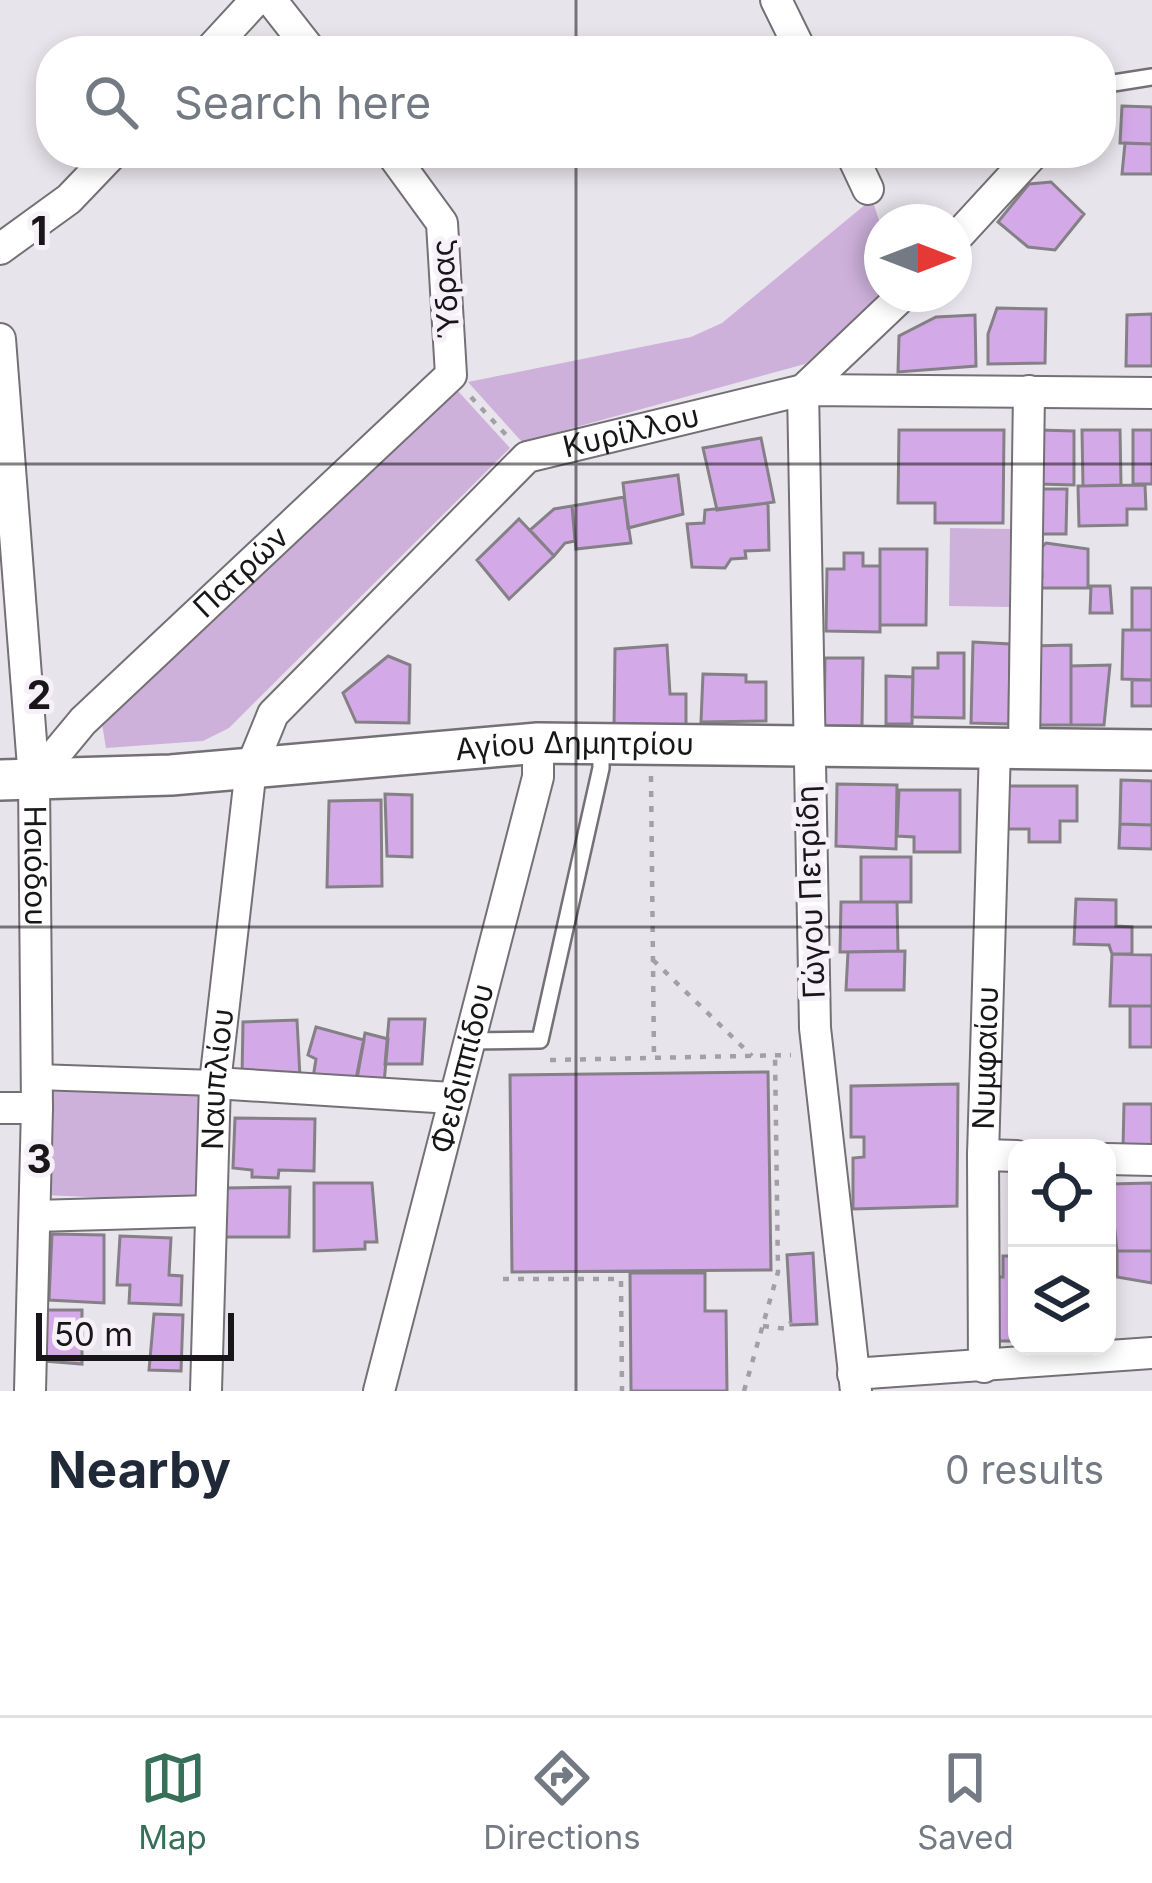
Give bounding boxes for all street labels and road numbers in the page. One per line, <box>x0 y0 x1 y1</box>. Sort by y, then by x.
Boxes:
street label: Ύδρας <box>424 238 466 340</box>
street label: Κυρίλλου <box>559 397 703 465</box>
street label: Πατρών <box>186 518 296 625</box>
street label: Αγίου Δημητρίου <box>454 724 694 767</box>
street label: Γώγου Πετρίδη <box>788 785 832 999</box>
street label: Ησιόδου <box>17 805 54 926</box>
street label: Φειδιππίδου <box>422 980 501 1157</box>
street label: Νυμφαίου <box>965 986 1005 1130</box>
street label: Ναυπλίου <box>194 1007 240 1150</box>

